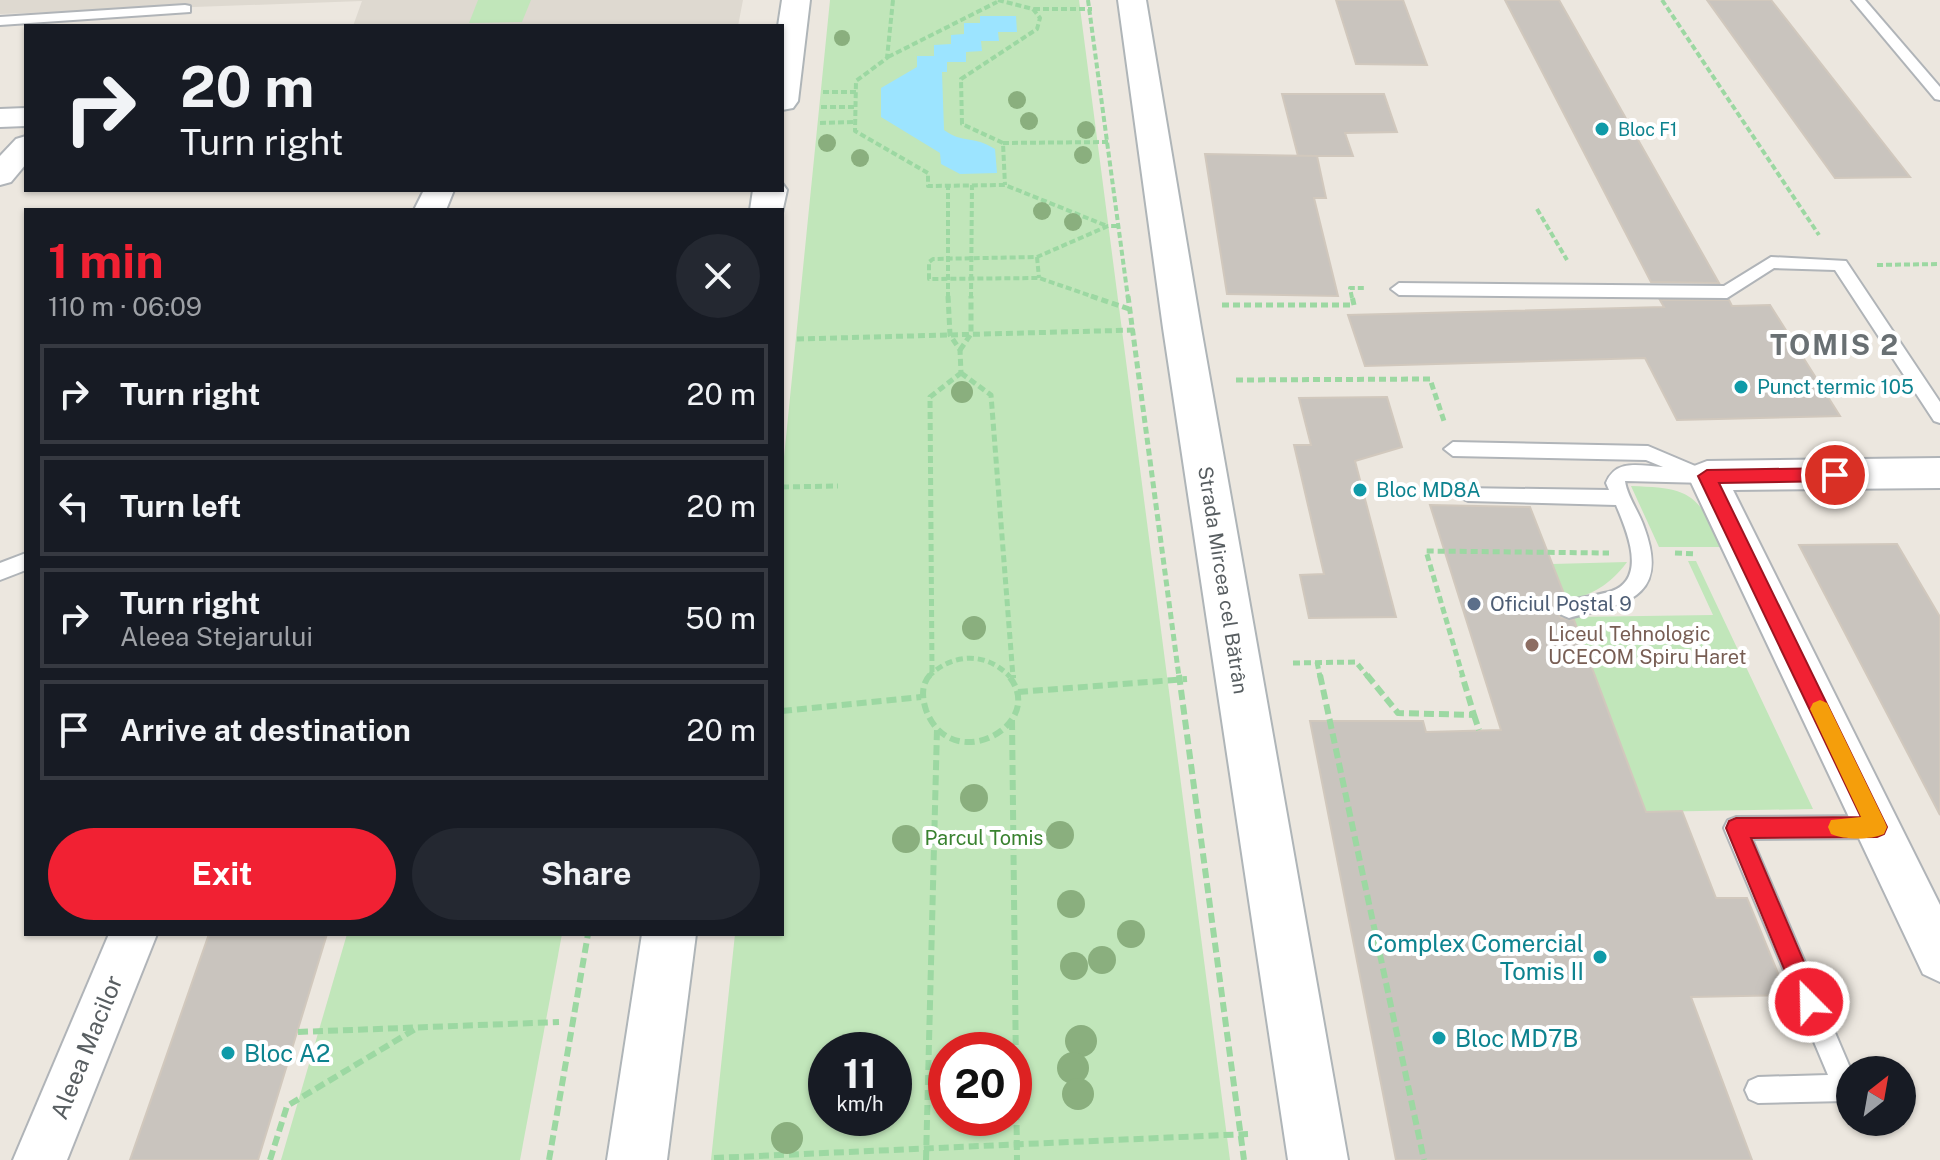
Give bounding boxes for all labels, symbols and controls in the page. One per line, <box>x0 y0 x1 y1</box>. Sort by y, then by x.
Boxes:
text: 20 m <box>180 54 314 120</box>
icon: right <box>48 56 152 160</box>
place label: Bloc F1 <box>1618 119 1677 140</box>
marker: Bloc F1 <box>1593 120 1611 138</box>
text: Turn right <box>180 121 343 163</box>
text: 1 min <box>48 232 164 289</box>
button: close <box>676 234 760 318</box>
text: 110 m · 06:09 <box>48 291 202 322</box>
district label: TOMIS 2 <box>1770 328 1900 361</box>
icon: right <box>52 372 96 416</box>
place label: Punct termic 105 <box>1757 375 1914 399</box>
text: Turn right <box>120 376 260 412</box>
text: 20 m <box>687 376 756 412</box>
marker: Punct termic 105 <box>1732 378 1750 396</box>
pin <box>1801 441 1869 509</box>
icon: arrive <box>1813 453 1857 497</box>
street label: Strada Mircea cel Bătrân <box>1193 464 1253 696</box>
place label: Bloc MD8A <box>1376 478 1481 502</box>
marker: Bloc MD8A <box>1351 481 1369 499</box>
icon: left <box>52 484 96 528</box>
text: Turn left <box>120 488 241 524</box>
text: 20 m <box>687 488 756 524</box>
text: Turn right <box>120 585 260 621</box>
place label: Oficiul Poștal 9 <box>1490 592 1632 616</box>
marker: Oficiul Poștal 9 <box>1465 595 1483 613</box>
icon: right <box>52 596 96 640</box>
text: 50 m <box>685 600 756 636</box>
text: Aleea Stejarului <box>120 621 313 652</box>
place label: Liceul Tehnologic UCECOM Spiru Haret <box>1548 622 1746 669</box>
marker: Liceul Tehnologic UCECOM Spiru Haret <box>1523 636 1541 654</box>
icon: arrive <box>52 708 96 752</box>
text: Arrive at destination <box>120 712 411 748</box>
text: 20 m <box>687 712 756 748</box>
park label: Parcul Tomis <box>925 826 1043 850</box>
button: Exit <box>48 828 396 920</box>
button: Share <box>412 828 760 920</box>
place label: Complex Comercial Tomis II <box>1367 929 1584 985</box>
marker: Complex Comercial Tomis II <box>1591 948 1609 966</box>
position arrow <box>1767 960 1851 1044</box>
street label: Aleea Macilor <box>44 971 128 1123</box>
place label: Bloc MD7B <box>1455 1024 1578 1052</box>
marker: Bloc MD7B <box>1430 1029 1448 1047</box>
speed limit sign: 20 <box>928 1032 1032 1136</box>
place label: Bloc A2 <box>244 1039 330 1067</box>
marker: Bloc A2 <box>219 1044 237 1062</box>
text: 11 <box>843 1050 877 1097</box>
north arrow <box>1836 1056 1916 1136</box>
map controls <box>1836 1056 1916 1136</box>
text: km/h <box>836 1092 884 1116</box>

